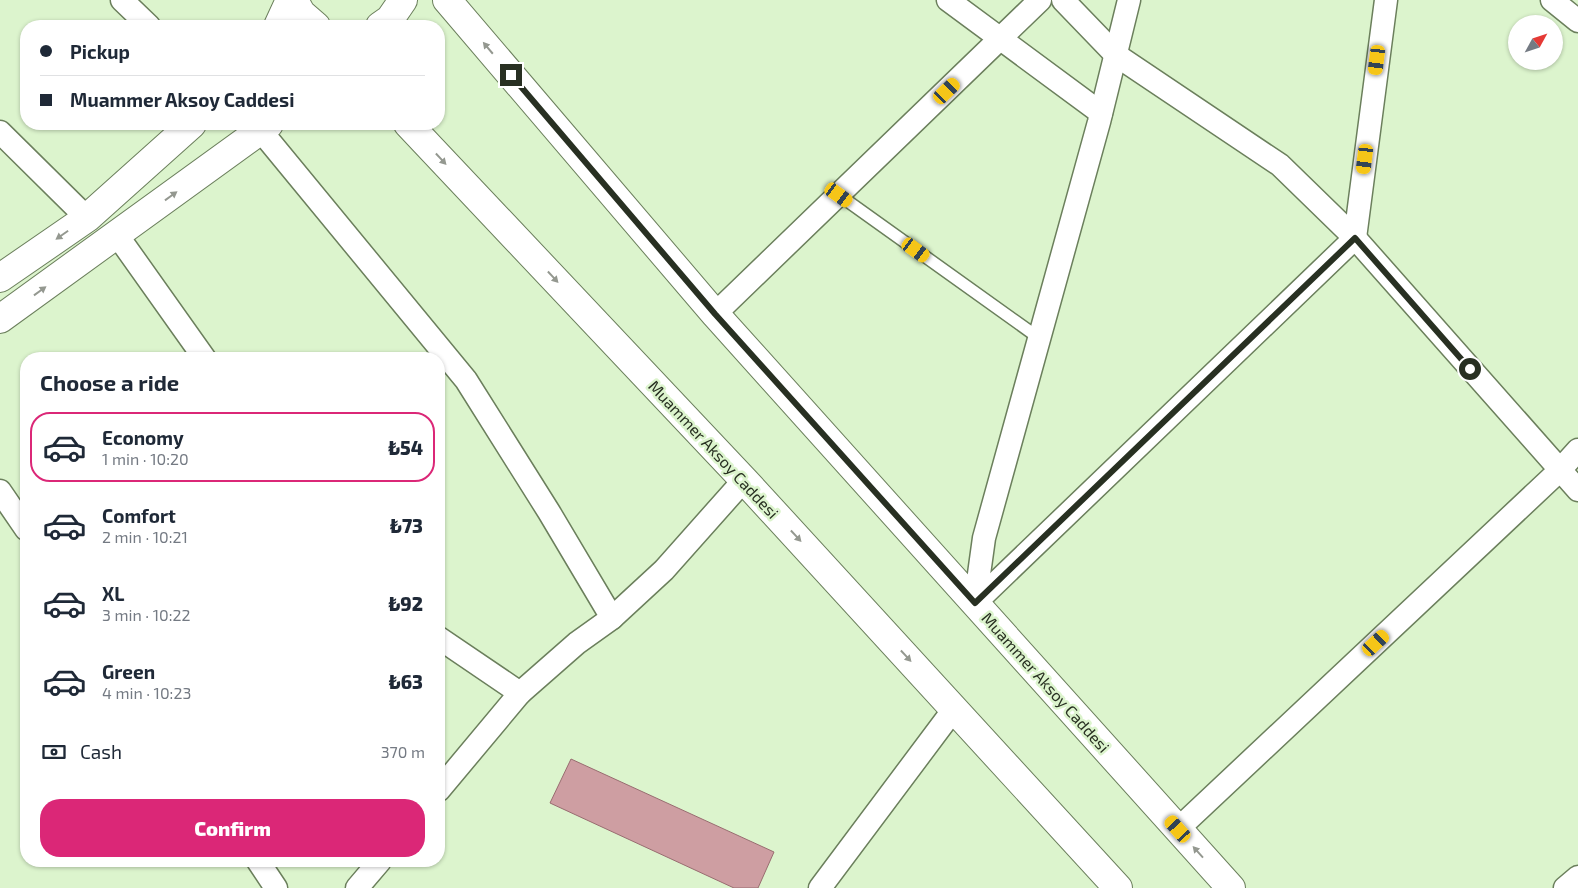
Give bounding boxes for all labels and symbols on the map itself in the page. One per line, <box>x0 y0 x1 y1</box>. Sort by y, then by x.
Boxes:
north arrow <box>1508 15 1562 70</box>
one-way arrow <box>483 42 494 55</box>
car <box>1367 44 1386 76</box>
route end <box>500 64 522 86</box>
car <box>930 75 963 107</box>
car <box>1355 143 1374 175</box>
one-way arrow <box>435 153 447 165</box>
car <box>822 180 855 210</box>
one-way arrow <box>165 191 178 201</box>
one-way arrow <box>55 230 69 240</box>
car <box>899 235 932 265</box>
one-way arrow <box>547 271 559 283</box>
one-way arrow <box>33 286 47 296</box>
route start <box>1459 358 1481 380</box>
street label: Muammer Aksoy Caddesi <box>645 376 783 522</box>
one-way arrow <box>790 530 802 542</box>
street label: Muammer Aksoy Caddesi <box>978 608 1114 756</box>
car <box>1359 627 1392 659</box>
one-way arrow <box>900 650 912 662</box>
car <box>1162 813 1193 845</box>
one-way arrow <box>1193 845 1204 858</box>

